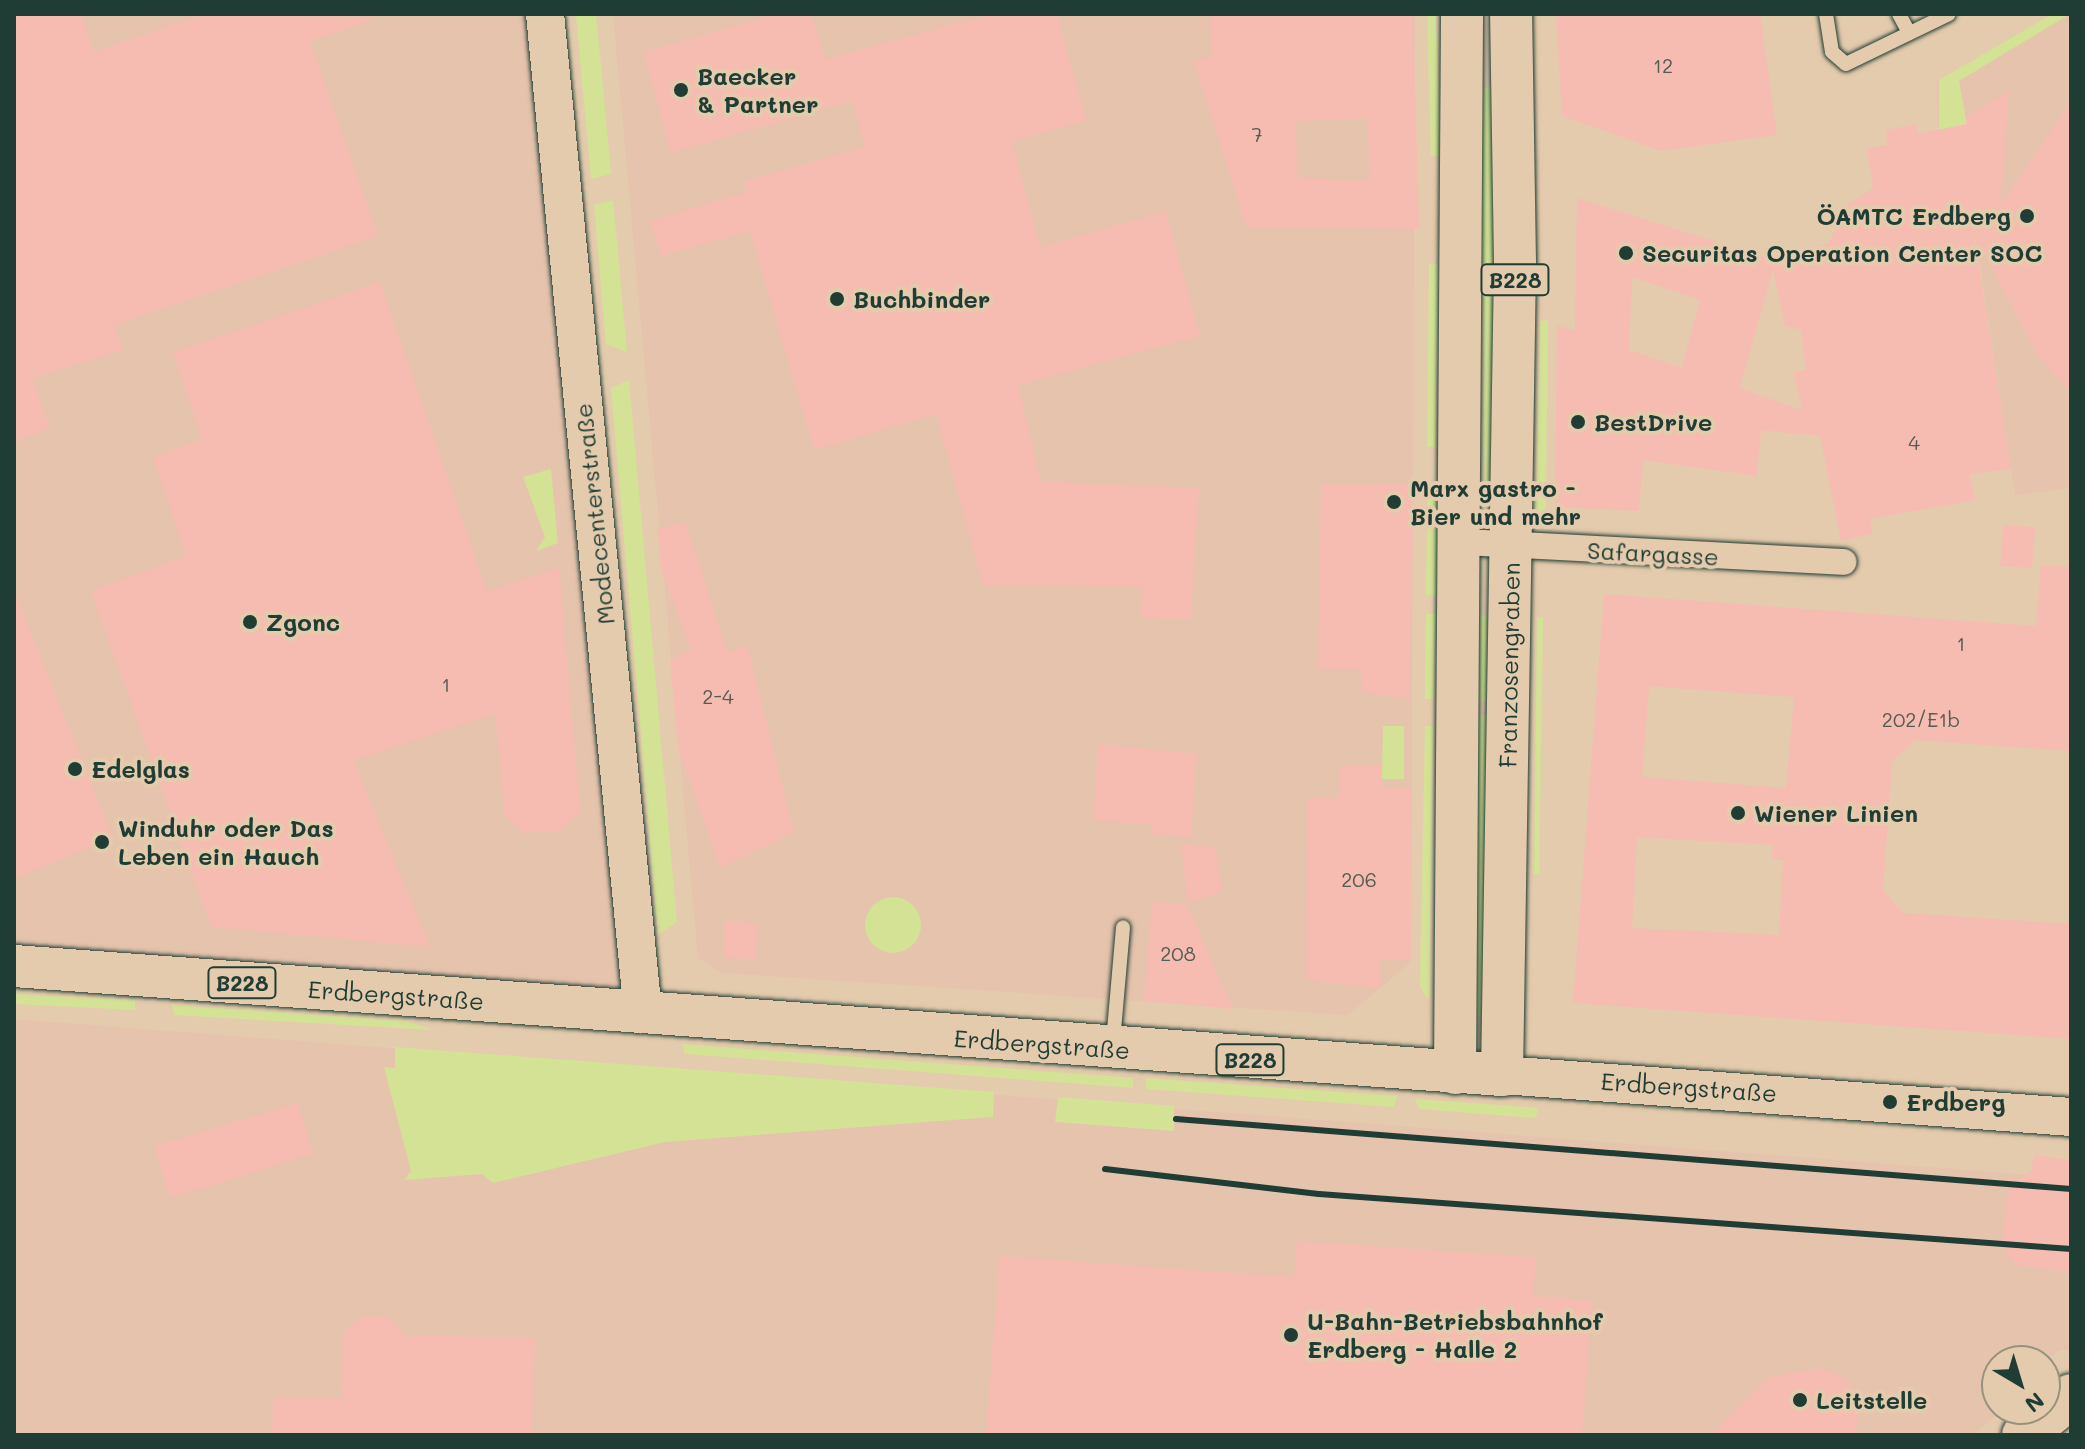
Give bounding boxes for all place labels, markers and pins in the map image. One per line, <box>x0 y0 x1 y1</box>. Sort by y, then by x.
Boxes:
place label: Baecker & Partner <box>697 62 818 118</box>
marker: Baecker & Partner <box>672 81 690 99</box>
place label: ÖAMTC Erdberg <box>1817 202 2011 230</box>
marker: ÖAMTC Erdberg <box>2018 207 2036 225</box>
place label: Securitas Operation Center SOC <box>1642 239 2042 267</box>
marker: Securitas Operation Center SOC <box>1617 244 1635 262</box>
place label: Buchbinder <box>853 285 990 313</box>
marker: Buchbinder <box>828 290 846 308</box>
place label: BestDrive <box>1594 408 1712 436</box>
marker: BestDrive <box>1569 413 1587 431</box>
place label: Marx gastro - Bier und mehr <box>1410 474 1581 530</box>
marker: Marx gastro - Bier und mehr <box>1385 493 1403 511</box>
place label: Zgonc <box>266 608 340 636</box>
marker: Zgonc <box>241 613 259 631</box>
place label: Edelglas <box>91 755 190 783</box>
marker: Edelglas <box>66 760 84 778</box>
place label: Wiener Linien <box>1754 799 1918 827</box>
marker: Wiener Linien <box>1729 804 1747 822</box>
place label: Winduhr oder Das Leben ein Hauch <box>118 814 334 870</box>
marker: Winduhr oder Das Leben ein Hauch <box>93 833 111 851</box>
place label: Erdberg <box>1906 1088 2005 1116</box>
marker: Erdberg <box>1881 1093 1899 1111</box>
place label: U-Bahn-Betriebsbahnhof Erdberg - Halle 2 <box>1307 1307 1603 1363</box>
marker: U-Bahn-Betriebsbahnhof Erdberg - Halle 2 <box>1282 1326 1300 1344</box>
place label: Leitstelle <box>1816 1386 1927 1414</box>
marker: Leitstelle <box>1791 1391 1809 1409</box>

